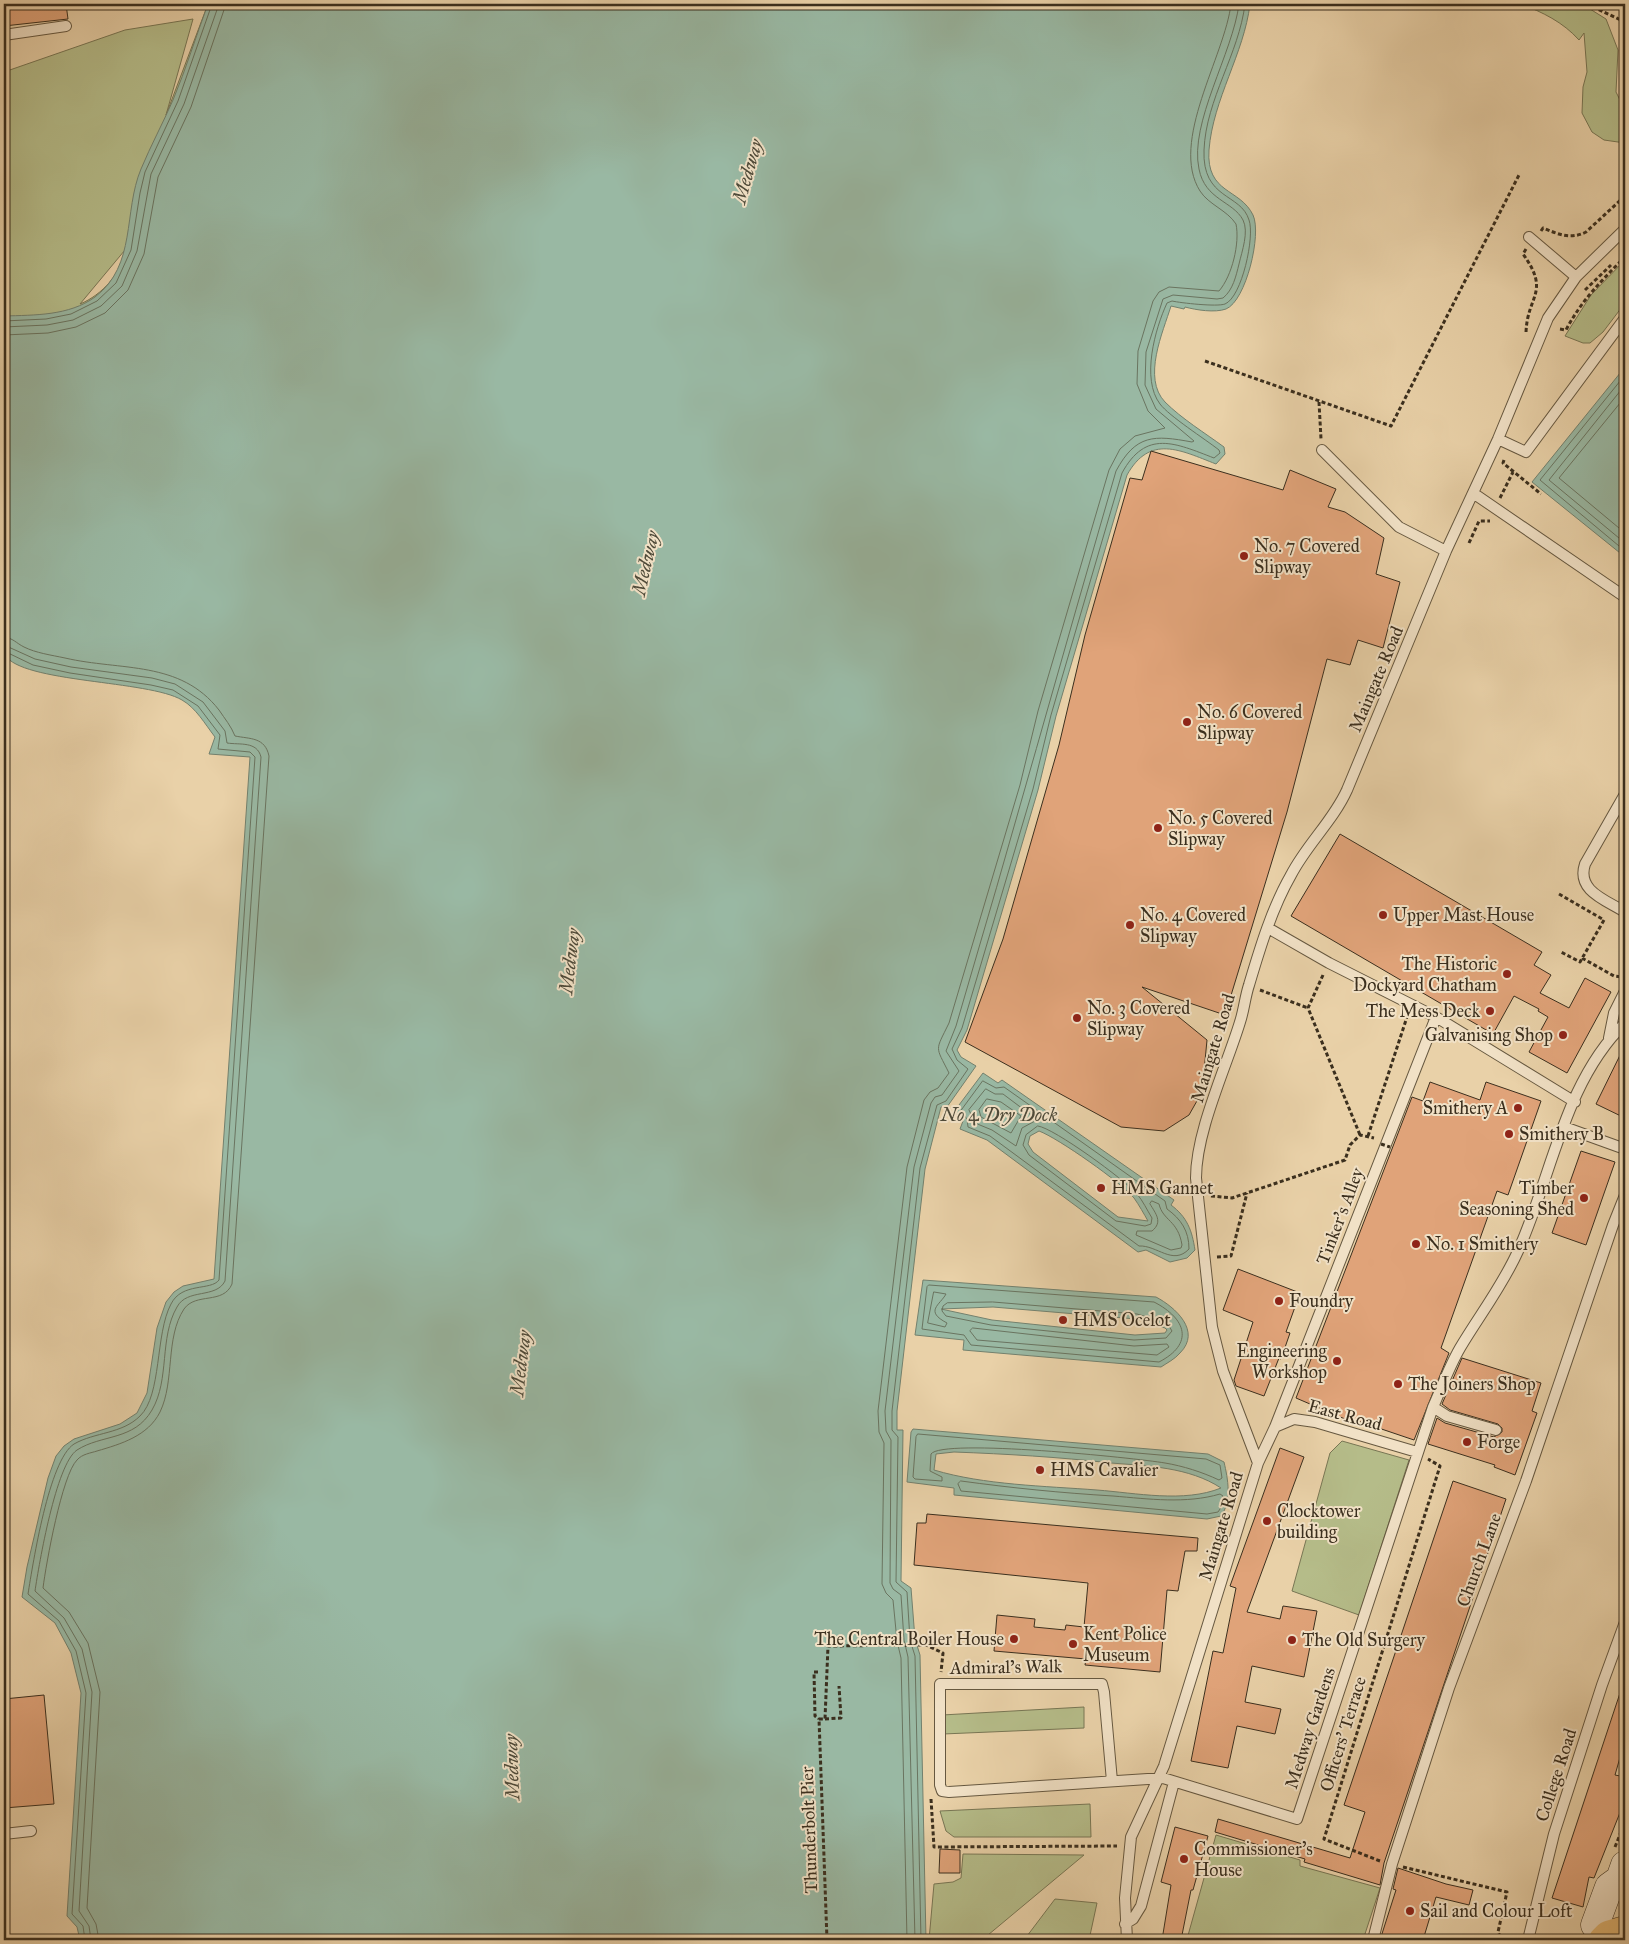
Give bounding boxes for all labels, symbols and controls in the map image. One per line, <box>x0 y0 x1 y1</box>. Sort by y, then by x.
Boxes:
water label: Medway <box>727 136 768 208</box>
water label: Medway <box>626 528 664 600</box>
place label: No. 7 Covered Slipway <box>1254 535 1360 578</box>
marker: No. 7 Covered Slipway <box>1238 550 1250 562</box>
street label: Maingate Road <box>1344 623 1409 736</box>
place label: No. 6 Covered Slipway <box>1197 701 1302 744</box>
marker: No. 6 Covered Slipway <box>1181 716 1193 728</box>
place label: No. 5 Covered Slipway <box>1168 807 1272 850</box>
marker: No. 5 Covered Slipway <box>1152 822 1164 834</box>
place label: No. 4 Covered Slipway <box>1140 904 1246 947</box>
place label: Upper Mast House <box>1393 904 1534 926</box>
marker: Upper Mast House <box>1377 909 1389 921</box>
marker: No. 4 Covered Slipway <box>1124 919 1136 931</box>
water label: Medway <box>554 926 585 997</box>
place label: The Historic Dockyard Chatham <box>1353 953 1497 996</box>
marker: The Historic Dockyard Chatham <box>1501 968 1513 980</box>
street label: Maingate Road <box>1186 991 1241 1106</box>
place label: No. 3 Covered Slipway <box>1087 997 1190 1040</box>
place label: The Mess Deck <box>1366 1000 1481 1022</box>
marker: The Mess Deck <box>1484 1005 1496 1017</box>
marker: No. 3 Covered Slipway <box>1071 1012 1083 1024</box>
place label: Galvanising Shop <box>1425 1024 1553 1047</box>
marker: Galvanising Shop <box>1557 1029 1569 1041</box>
place label: Smithery A <box>1423 1097 1508 1119</box>
marker: Smithery A <box>1512 1102 1524 1114</box>
water label: No 4 Dry Dock <box>940 1103 1058 1126</box>
place label: Smithery B <box>1519 1123 1604 1145</box>
marker: Smithery B <box>1503 1128 1515 1140</box>
street label: Tinker's Alley <box>1311 1164 1369 1268</box>
place label: HMS Gannet <box>1111 1177 1214 1199</box>
place label: Timber Seasoning Shed <box>1459 1177 1574 1221</box>
marker: HMS Gannet <box>1095 1182 1107 1194</box>
marker: Timber Seasoning Shed <box>1578 1192 1590 1204</box>
place label: No. 1 Smithery <box>1426 1233 1539 1255</box>
marker: No. 1 Smithery <box>1410 1238 1422 1250</box>
place label: Foundry <box>1289 1290 1354 1312</box>
marker: Foundry <box>1273 1295 1285 1307</box>
place label: HMS Ocelot <box>1073 1309 1171 1331</box>
marker: HMS Ocelot <box>1057 1314 1069 1326</box>
water label: Medway <box>505 1328 536 1399</box>
place label: Engineering Workshop <box>1236 1340 1328 1383</box>
marker: Engineering Workshop <box>1331 1355 1343 1367</box>
place label: The Joiners Shop <box>1408 1373 1536 1396</box>
marker: The Joiners Shop <box>1392 1378 1404 1390</box>
street label: East Road <box>1306 1395 1384 1435</box>
place label: Forge <box>1477 1431 1520 1454</box>
marker: Forge <box>1461 1436 1473 1448</box>
place label: HMS Cavalier <box>1050 1459 1158 1481</box>
marker: HMS Cavalier <box>1034 1464 1046 1476</box>
street label: Maingate Road <box>1194 1469 1249 1584</box>
place label: Clocktower building <box>1277 1500 1361 1544</box>
street label: Church Lane <box>1452 1510 1506 1610</box>
marker: Clocktower building <box>1261 1515 1273 1527</box>
place label: Kent Police Museum <box>1083 1623 1167 1666</box>
place label: The Central Boiler House <box>814 1628 1004 1650</box>
place label: The Old Surgery <box>1302 1629 1425 1652</box>
marker: The Central Boiler House <box>1008 1633 1020 1645</box>
marker: The Old Surgery <box>1286 1634 1298 1646</box>
marker: Kent Police Museum <box>1067 1638 1079 1650</box>
street label: Admiral's Walk <box>949 1655 1063 1679</box>
street label: Medway Gardens <box>1280 1664 1340 1792</box>
street label: Officers' Terrace <box>1315 1674 1371 1794</box>
street label: College Road <box>1531 1726 1582 1825</box>
water label: Medway <box>499 1733 524 1802</box>
street label: Thunderbolt Pier <box>796 1766 822 1894</box>
place label: Commissioner's House <box>1194 1838 1313 1881</box>
marker: Commissioner's House <box>1178 1853 1190 1865</box>
place label: Sail and Colour Loft <box>1420 1900 1573 1922</box>
marker: Sail and Colour Loft <box>1404 1905 1416 1917</box>

